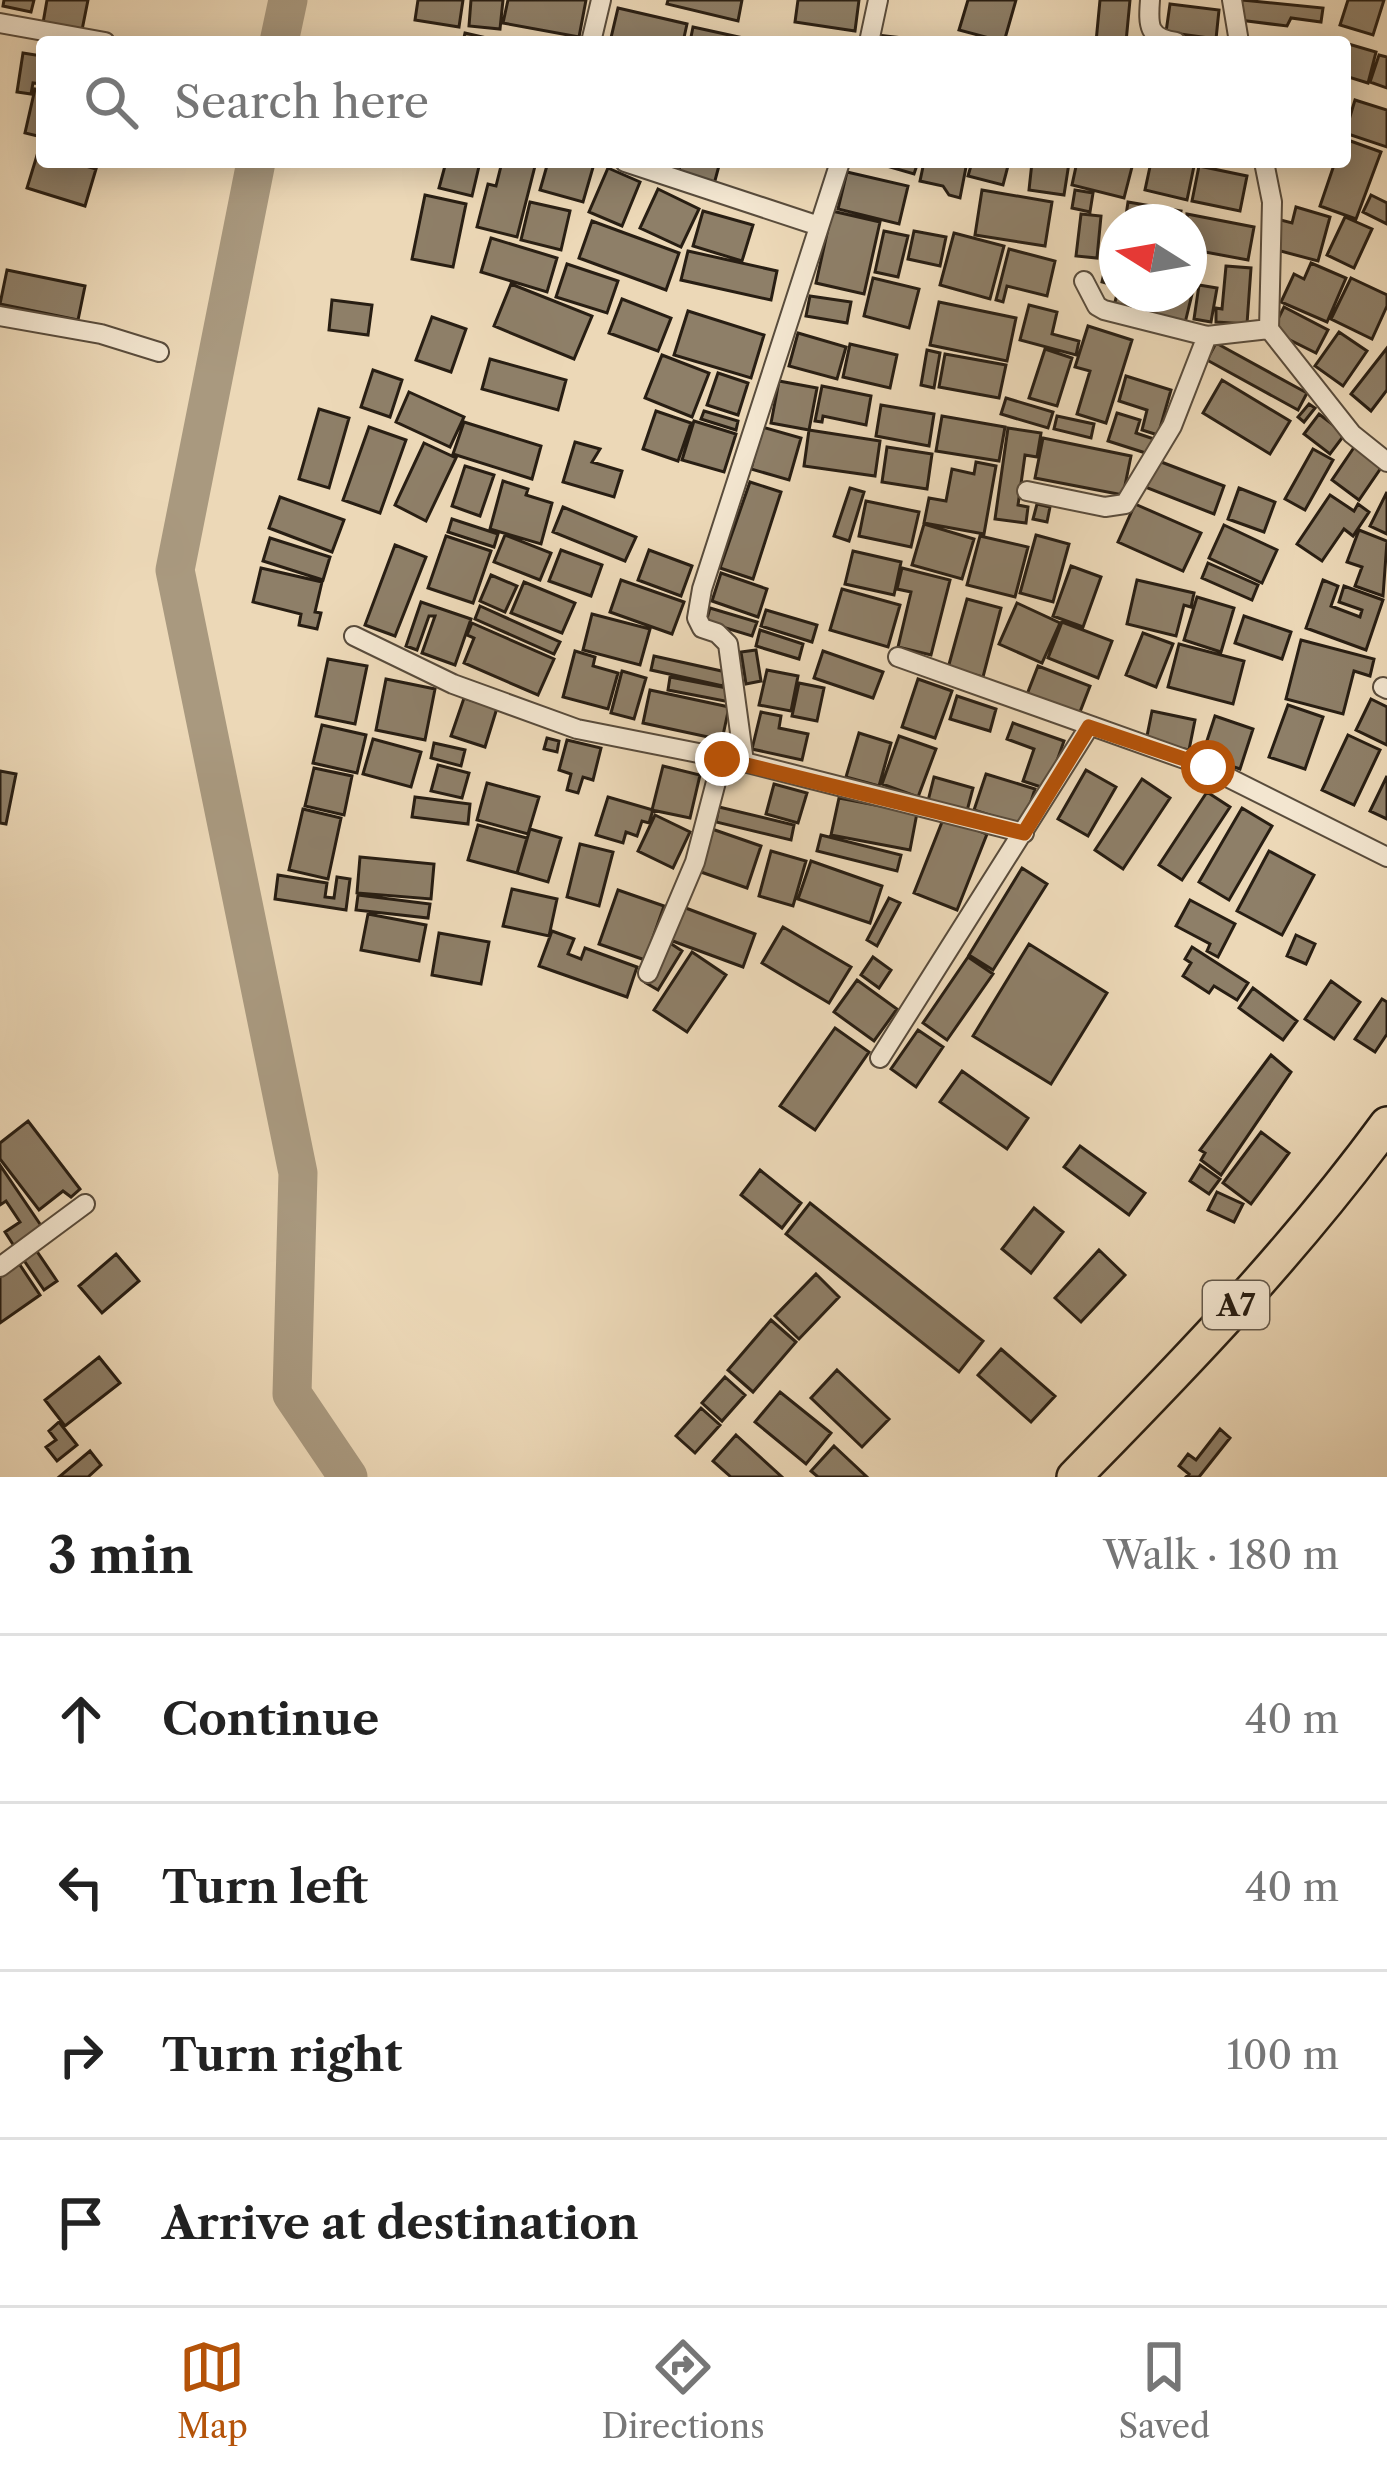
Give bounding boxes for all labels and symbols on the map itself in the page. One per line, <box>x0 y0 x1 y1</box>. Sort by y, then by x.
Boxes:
north arrow <box>1099 204 1207 312</box>
route end <box>695 732 749 786</box>
route start <box>1181 740 1235 794</box>
road number: A7 <box>1203 1281 1269 1329</box>

